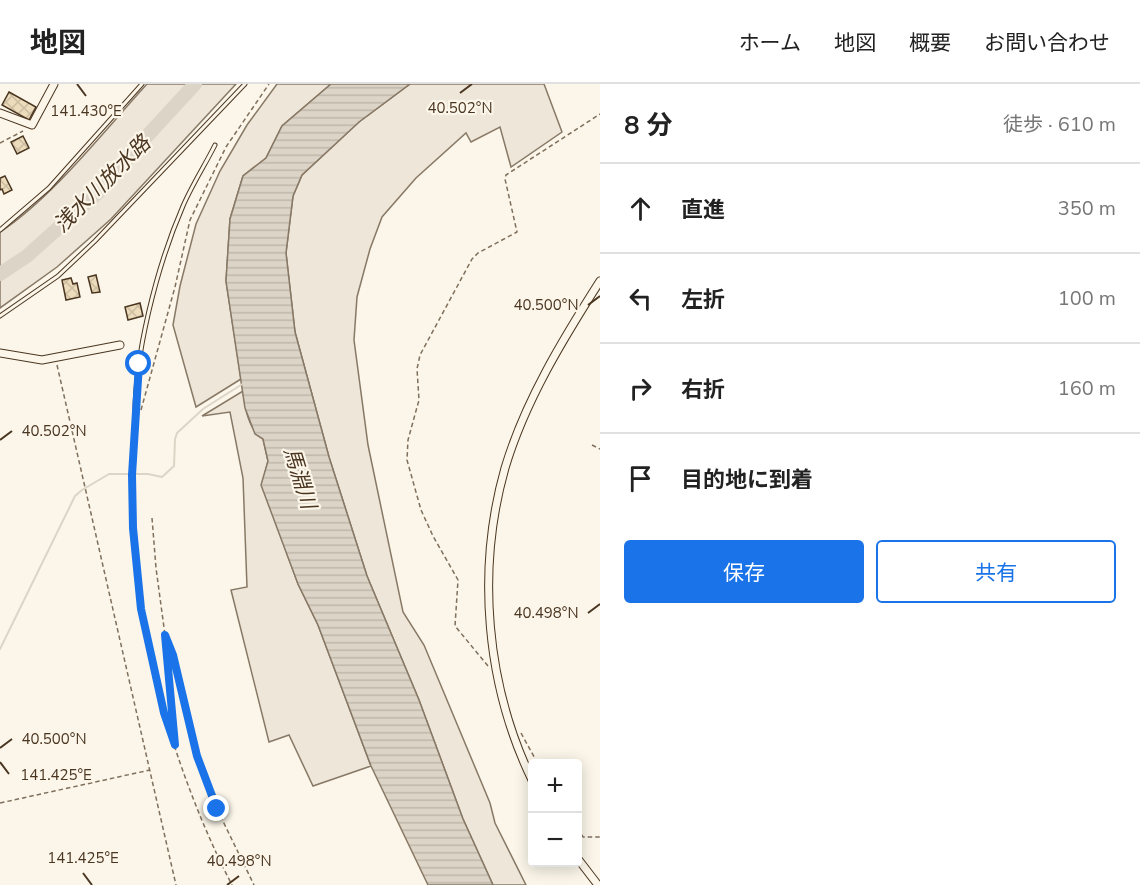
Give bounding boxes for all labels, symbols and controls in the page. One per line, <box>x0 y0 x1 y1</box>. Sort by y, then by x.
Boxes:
text: 地図 <box>30 24 86 62</box>
text: ホーム <box>739 29 801 57</box>
text: 地図 <box>834 29 876 57</box>
text: 概要 <box>909 29 951 57</box>
text: お問い合わせ <box>984 29 1110 57</box>
text: 40.502°N <box>427 98 493 118</box>
text: 141.430°E <box>50 101 122 121</box>
text: 8 分 <box>624 108 673 143</box>
text: 徒歩 · 610 m <box>1003 111 1116 138</box>
water label: 浅水川放水路 <box>48 128 158 238</box>
icon: ahead <box>624 192 657 225</box>
text: 直進 <box>681 195 725 225</box>
text: 350 m <box>1058 195 1116 222</box>
icon: left <box>624 282 657 315</box>
text: 左折 <box>681 285 725 315</box>
text: 100 m <box>1058 285 1116 312</box>
text: 40.500°N <box>513 295 579 315</box>
route start <box>125 350 151 376</box>
icon: right <box>624 372 657 405</box>
text: 右折 <box>681 375 725 405</box>
text: 160 m <box>1058 375 1116 402</box>
text: 40.502°N <box>21 421 87 441</box>
water label: 馬淵川 <box>277 444 323 514</box>
icon: arrive <box>624 462 657 495</box>
text: 目的地に到着 <box>681 465 813 495</box>
button: 保存 <box>624 540 864 603</box>
button: 共有 <box>876 540 1116 603</box>
text: 40.498°N <box>513 603 579 623</box>
text: 40.500°N <box>21 729 87 749</box>
map controls <box>528 759 582 867</box>
button: + <box>528 759 582 813</box>
text: 141.425°E <box>20 765 92 785</box>
route end <box>203 795 229 821</box>
button: − <box>528 813 582 867</box>
text: 141.425°E <box>47 848 119 868</box>
text: 40.498°N <box>206 851 272 871</box>

